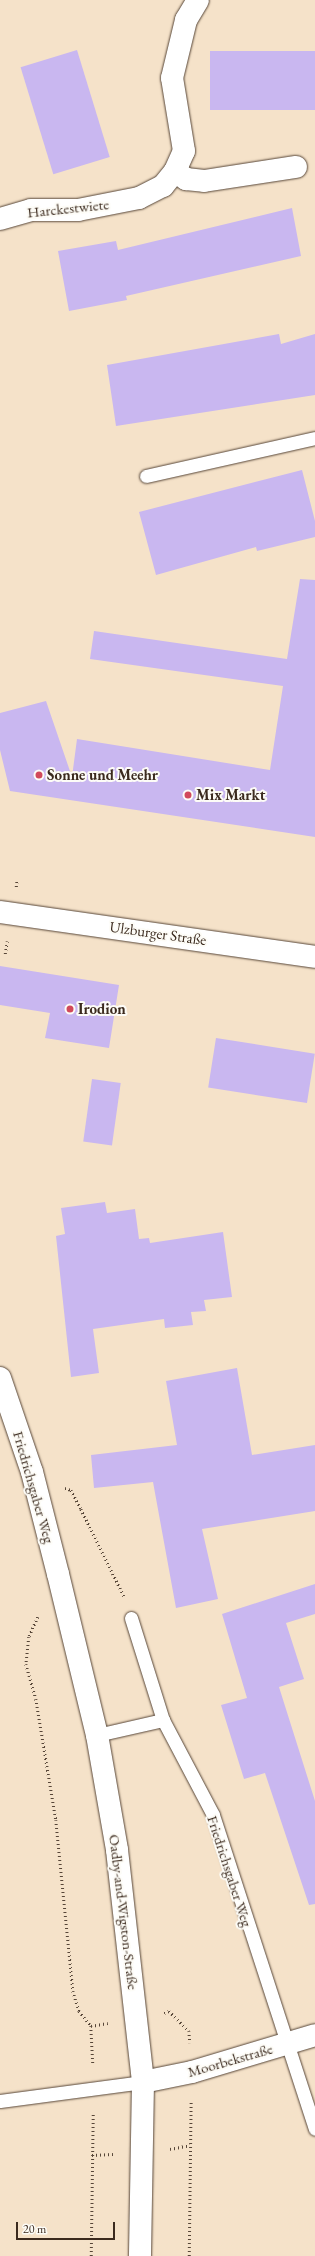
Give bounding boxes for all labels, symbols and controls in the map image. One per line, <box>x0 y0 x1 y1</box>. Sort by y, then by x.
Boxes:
street label: Harckestwiete <box>26 195 110 221</box>
place label: Sonne und Meehr <box>47 766 158 784</box>
marker: Sonne und Meehr <box>34 770 44 780</box>
place label: Mix Markt <box>196 786 265 804</box>
marker: Mix Markt <box>183 790 193 800</box>
street label: Ulzburger Straße <box>109 917 207 949</box>
place label: Irodion <box>78 1000 126 1018</box>
marker: Irodion <box>65 1004 75 1014</box>
street label: Friedrichsgaber Weg <box>9 1429 59 1545</box>
street label: Friedrichsgaber Weg <box>204 1813 256 1929</box>
street label: Oadby-and-Wigston-Straße <box>106 1833 142 1991</box>
street label: Moorbekstraße <box>185 2039 275 2081</box>
scale bar <box>18 2214 117 2240</box>
text: 20 m <box>23 2221 46 2237</box>

